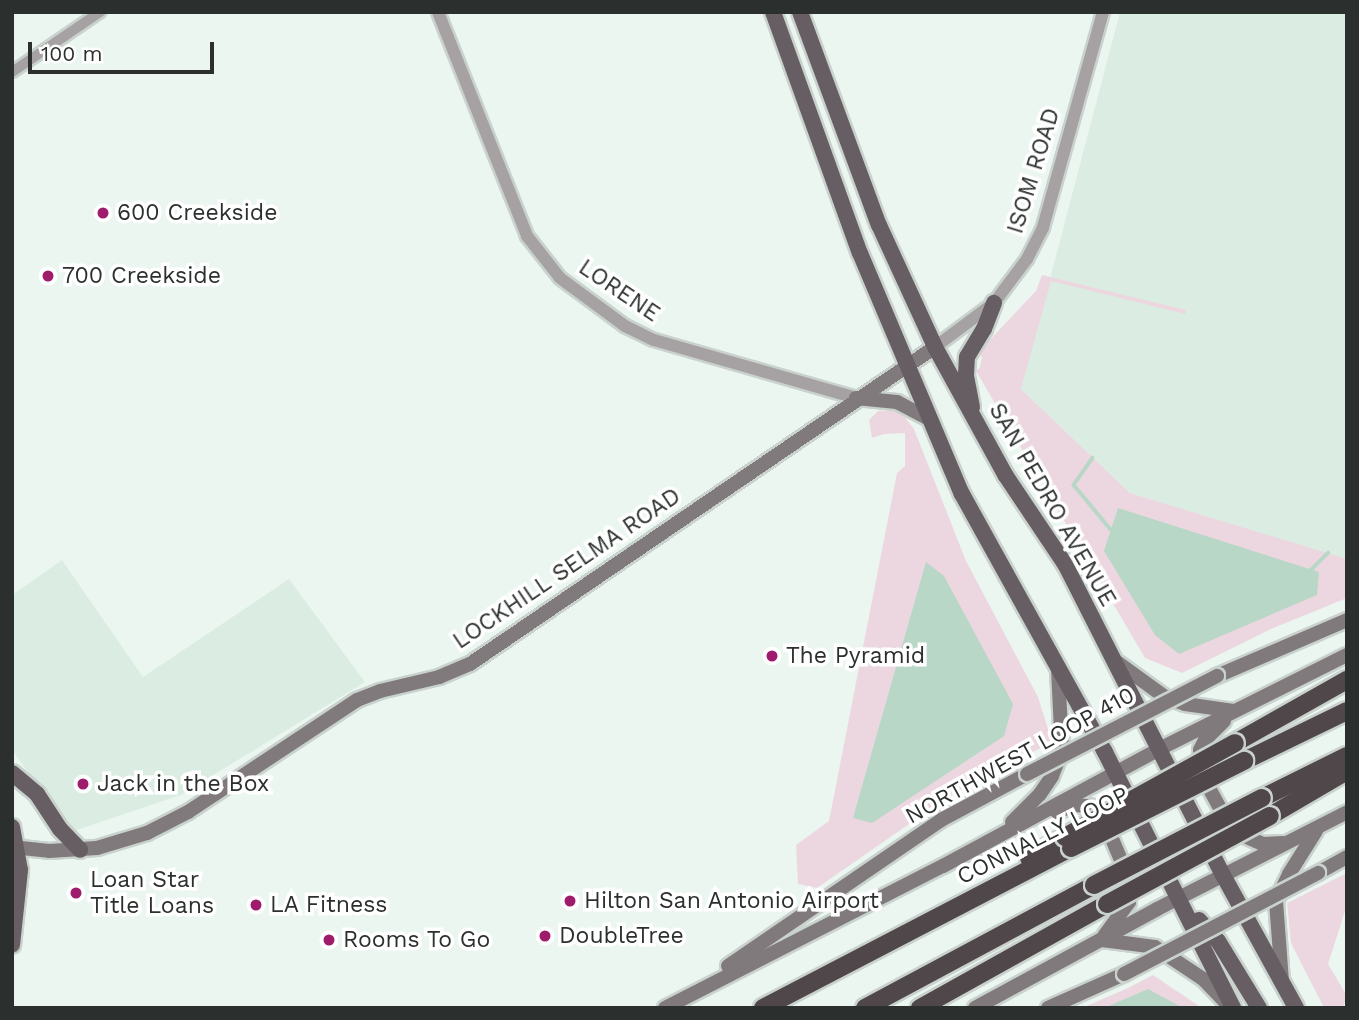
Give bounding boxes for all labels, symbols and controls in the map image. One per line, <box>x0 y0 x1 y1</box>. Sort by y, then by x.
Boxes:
scale bar <box>32 28 217 72</box>
text: 100 m <box>41 41 103 66</box>
street label: ISOM ROAD <box>1002 105 1066 237</box>
place label: 600 Creekside <box>117 199 277 227</box>
marker: 600 Creekside <box>95 205 111 221</box>
street label: LORENE <box>573 254 665 328</box>
place label: 700 Creekside <box>62 262 221 290</box>
marker: 700 Creekside <box>40 268 56 284</box>
street label: SAN PEDRO AVENUE <box>982 398 1122 612</box>
street label: LOCKHILL SELMA ROAD <box>447 482 687 656</box>
place label: The Pyramid <box>786 642 925 670</box>
marker: The Pyramid <box>764 648 780 664</box>
street label: NORTHWEST LOOP 410 <box>900 681 1140 831</box>
place label: Jack in the Box <box>97 770 270 798</box>
marker: Jack in the Box <box>75 776 91 792</box>
street label: CONNALLY LOOP <box>952 781 1134 891</box>
place label: Loan Star Title Loans <box>90 866 214 920</box>
marker: Loan Star Title Loans <box>68 885 84 901</box>
place label: Hilton San Antonio Airport <box>584 887 881 915</box>
place label: LA Fitness <box>270 891 388 919</box>
marker: Hilton San Antonio Airport <box>562 893 578 909</box>
marker: LA Fitness <box>248 897 264 913</box>
place label: DoubleTree <box>559 922 684 950</box>
place label: Rooms To Go <box>343 926 491 954</box>
marker: DoubleTree <box>537 928 553 944</box>
marker: Rooms To Go <box>321 932 337 948</box>

